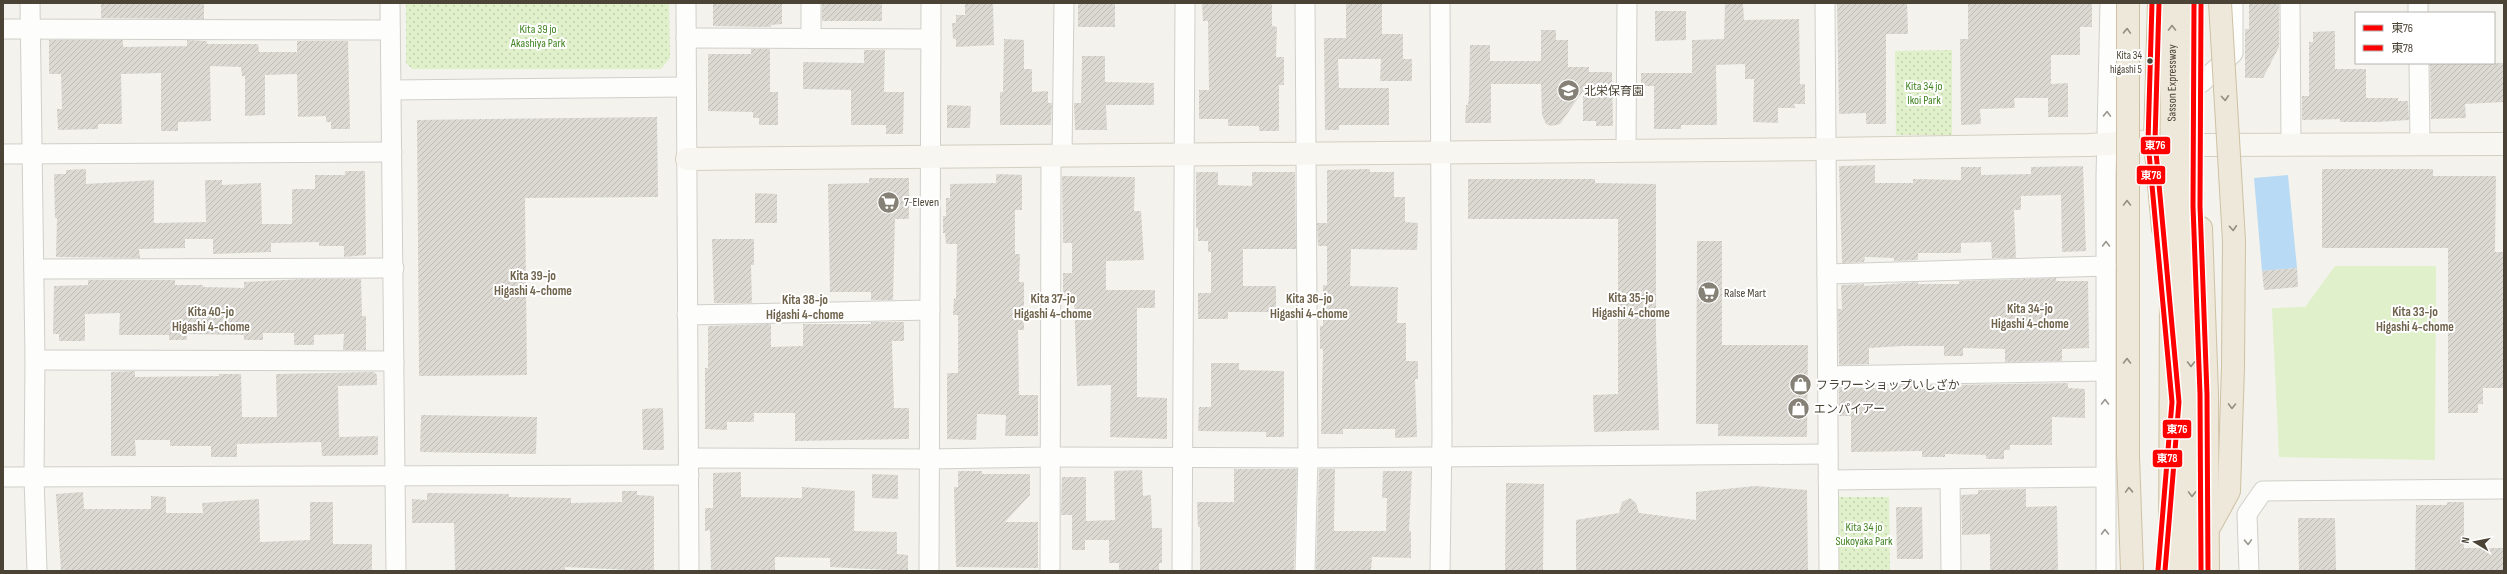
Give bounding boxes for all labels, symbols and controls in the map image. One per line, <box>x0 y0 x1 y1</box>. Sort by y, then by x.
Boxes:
legend <box>2355 12 2495 64</box>
text: 東76 <box>2391 21 2413 36</box>
park label: Kita 39 jo Akashiya Park <box>510 22 566 51</box>
one-way arrow <box>2168 25 2176 31</box>
one-way arrow <box>2122 28 2131 34</box>
text: 東78 <box>2391 41 2413 56</box>
street label: Sasson Expressway <box>2165 44 2180 122</box>
place label: Kita 34 higashi 5 <box>2110 49 2142 76</box>
marker: Kita 34 higashi 5 <box>2145 56 2155 66</box>
school or university icon: 北栄保育園 <box>1555 78 1581 104</box>
park label: Kita 34 jo Ikoi Park <box>1906 79 1942 108</box>
place label: 北栄保育園 <box>1584 84 1644 99</box>
one-way arrow <box>2220 95 2229 101</box>
one-way arrow <box>2103 111 2111 117</box>
line badge: 東76 <box>2140 136 2171 155</box>
text: 東76 <box>2145 139 2165 152</box>
line badge: 東78 <box>2136 165 2166 185</box>
text: 東78 <box>2141 169 2161 182</box>
supermarket icon: 7-Eleven <box>876 189 902 215</box>
place label: 7-Eleven <box>904 195 939 210</box>
one-way arrow <box>2123 200 2131 206</box>
one-way arrow <box>2229 225 2238 231</box>
one-way arrow <box>2102 241 2110 247</box>
district label: Kita 39-jo Higashi 4-chome <box>494 268 572 299</box>
supermarket icon: Ralse Mart <box>1696 280 1722 306</box>
place label: Ralse Mart <box>1724 286 1767 301</box>
district label: Kita 35-jo Higashi 4-chome <box>1592 290 1670 321</box>
district label: Kita 37-jo Higashi 4-chome <box>1014 291 1092 322</box>
district label: Kita 36-jo Higashi 4-chome <box>1270 291 1348 322</box>
district label: Kita 38-jo Higashi 4-chome <box>766 292 844 323</box>
district label: Kita 34-jo Higashi 4-chome <box>1991 301 2069 332</box>
district label: Kita 40-jo Higashi 4-chome <box>172 304 250 335</box>
district label: Kita 33-jo Higashi 4-chome <box>2376 304 2454 335</box>
one-way arrow <box>2123 358 2131 364</box>
one-way arrow <box>2187 361 2195 367</box>
shop icon: フラワーショップいしざか <box>1788 372 1814 398</box>
place label: フラワーショップいしざか <box>1816 378 1960 393</box>
shop icon: エンパイアー <box>1785 396 1811 422</box>
one-way arrow <box>2101 399 2109 405</box>
place label: エンパイアー <box>1814 402 1885 417</box>
one-way arrow <box>2227 403 2236 409</box>
line badge: 東76 <box>2162 419 2192 439</box>
text: 東76 <box>2167 423 2187 436</box>
line badge: 東78 <box>2152 449 2183 468</box>
text: 東78 <box>2157 452 2177 465</box>
one-way arrow <box>2125 487 2133 493</box>
one-way arrow <box>2187 491 2196 497</box>
park label: Kita 34 jo Sukoyaka Park <box>1835 520 1893 549</box>
north arrow <box>2455 522 2495 562</box>
one-way arrow <box>2101 529 2110 535</box>
text: N <box>2459 536 2473 544</box>
one-way arrow <box>2243 539 2252 545</box>

